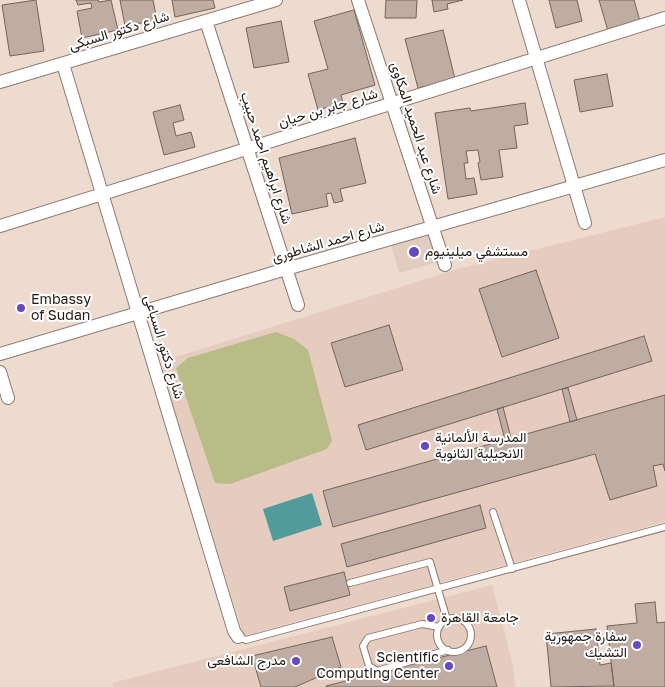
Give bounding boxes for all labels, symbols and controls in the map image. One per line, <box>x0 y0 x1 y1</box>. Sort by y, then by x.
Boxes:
street label: شارع دكتور السبكى <box>67 8 171 54</box>
street label: شارع عبد الحميد المكاوى <box>387 60 445 196</box>
street label: شارع جابر بن حيان <box>276 85 380 131</box>
street label: شارع ابراهيم احمد حبيب <box>237 90 295 226</box>
street label: شارع احمد الشاطورى <box>270 218 386 266</box>
place label: مستشفي ميلينيوم <box>425 244 528 260</box>
marker: مستشفي ميلينيوم <box>407 245 421 259</box>
place label: Embassy of Sudan <box>31 292 91 324</box>
street label: شارع دكتور السباعى <box>140 293 188 401</box>
marker: Embassy of Sudan <box>15 302 27 314</box>
place label: المدرسة الألمانية الانجيلية الثانوية <box>435 430 527 462</box>
marker: المدرسة الألمانية الانجيلية الثانوية <box>419 440 431 452</box>
place label: جامعة القاهرة <box>441 610 519 626</box>
marker: جامعة القاهرة <box>425 612 437 624</box>
place label: سفارة جمهورية التشيك <box>545 629 627 662</box>
marker: سفارة جمهورية التشيك <box>631 639 643 651</box>
place label: Scientific Computing Center <box>316 650 439 682</box>
place label: مدرج الشافعى <box>207 653 286 669</box>
marker: مدرج الشافعى <box>290 655 302 667</box>
marker: Scientific Computing Center <box>443 660 455 672</box>

